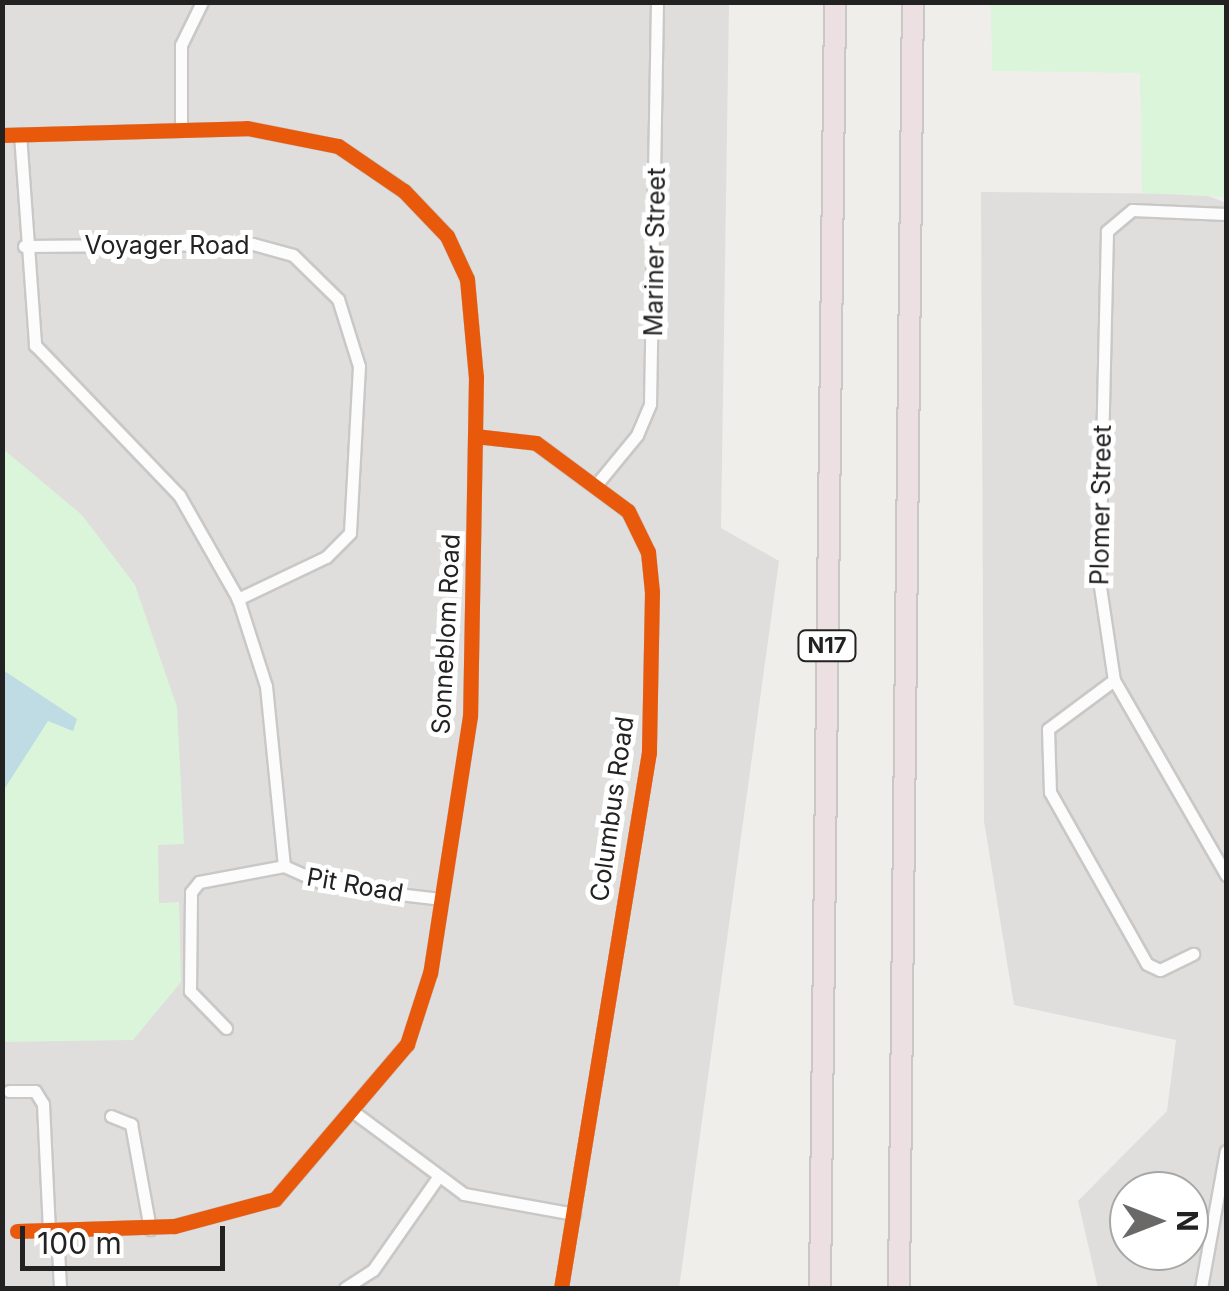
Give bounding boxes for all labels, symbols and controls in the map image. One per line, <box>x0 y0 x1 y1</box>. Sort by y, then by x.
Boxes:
street label: Mariner Street <box>639 167 671 337</box>
street label: Voyager Road <box>84 230 250 260</box>
street label: Plomer Street <box>1085 425 1117 585</box>
street label: Sonneblom Road <box>426 533 466 735</box>
road number: N17 <box>797 629 857 663</box>
street label: Columbus Road <box>584 715 640 903</box>
street label: Pit Road <box>304 862 406 908</box>
north arrow <box>1109 1171 1209 1271</box>
scale bar <box>25 1206 230 1268</box>
text: N <box>1170 1210 1204 1232</box>
text: 100 m <box>37 1225 122 1261</box>

